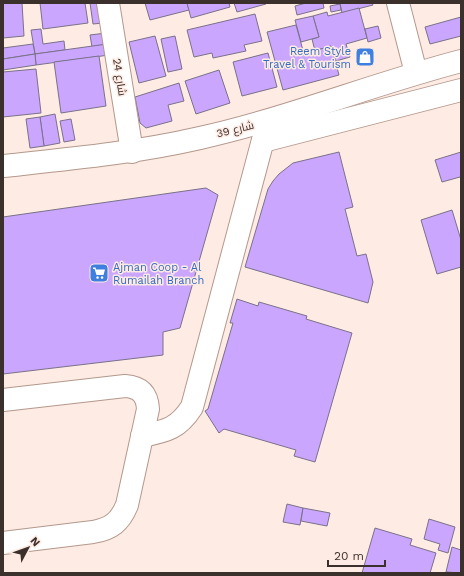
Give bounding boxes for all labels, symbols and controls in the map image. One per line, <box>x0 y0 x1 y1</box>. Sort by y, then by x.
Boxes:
place label: Reem Style Travel & Tourism <box>263 45 351 71</box>
shop icon: Reem Style Travel & Tourism <box>354 46 376 68</box>
street label: شارع 24 <box>109 57 129 97</box>
street label: شارع 39 <box>215 119 255 141</box>
place label: Ajman Coop - Al Rumailah Branch <box>113 261 204 287</box>
supermarket icon: Ajman Coop - Al Rumailah Branch <box>88 262 110 284</box>
north arrow <box>8 528 48 568</box>
text: N <box>28 534 43 549</box>
scale bar <box>328 542 385 568</box>
text: 20 m <box>334 549 364 563</box>

